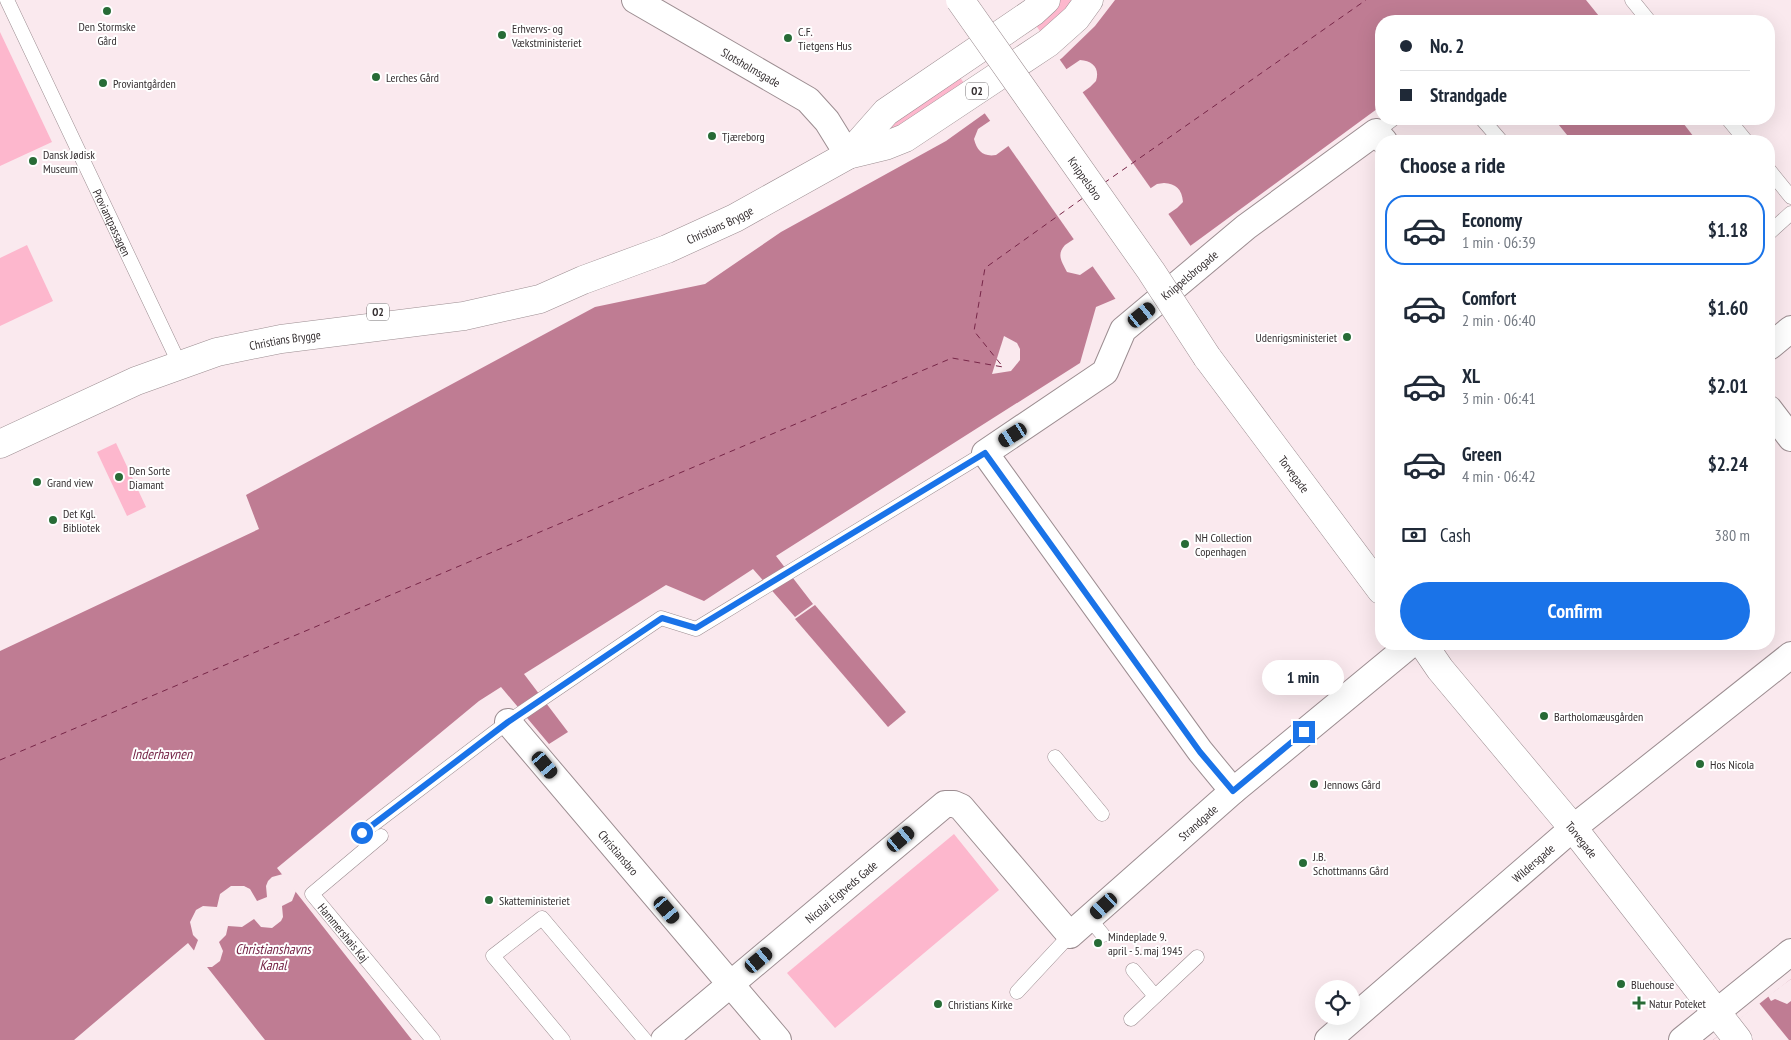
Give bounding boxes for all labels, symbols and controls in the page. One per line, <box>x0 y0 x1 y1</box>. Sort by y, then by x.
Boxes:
marker: Den Stormske Gård <box>101 5 113 17</box>
place label: Den Stormske Gård <box>78 19 136 48</box>
place label: Erhvervs- og Vækstministeriet <box>511 21 582 50</box>
place label: C.F. Tietgens Hus <box>798 24 852 53</box>
marker: Erhvervs- og Vækstministeriet <box>496 29 508 41</box>
marker: C.F. Tietgens Hus <box>782 32 794 44</box>
text: No. 2 <box>1430 34 1464 58</box>
street label: Slotsholmsgade <box>719 44 783 90</box>
place label: Lerches Gård <box>386 70 439 85</box>
marker: Lerches Gård <box>370 71 382 83</box>
place label: Proviantgården <box>113 76 176 91</box>
marker: Proviantgården <box>97 77 109 89</box>
road number: O2 <box>966 82 988 100</box>
text: Strandgade <box>1430 83 1507 107</box>
place label: Tjæreborg <box>722 129 765 144</box>
marker: Tjæreborg <box>706 130 718 142</box>
place label: Dansk Jødisk Museum <box>43 147 95 176</box>
text: Choose a ride <box>1400 151 1505 179</box>
street label: Knippelsbro <box>1065 154 1106 203</box>
marker: Dansk Jødisk Museum <box>27 155 39 167</box>
street label: Proviantpassagen <box>90 186 135 258</box>
street label: Christians Brygge <box>684 202 756 247</box>
icon: car <box>1402 208 1447 253</box>
text: Economy <box>1462 208 1522 232</box>
text: $1.18 <box>1708 218 1748 242</box>
text: 1 min · 06:39 <box>1462 232 1536 252</box>
street label: Knippelsbrogade <box>1158 246 1221 303</box>
icon: car <box>1402 286 1447 331</box>
text: Comfort <box>1462 286 1516 310</box>
text: $1.60 <box>1708 296 1748 320</box>
car <box>1125 300 1158 330</box>
road number: O2 <box>367 304 389 320</box>
text: 2 min · 06:40 <box>1462 310 1536 330</box>
street label: Christians Brygge <box>248 327 322 353</box>
place label: Udenrigsministeriet <box>1256 330 1338 345</box>
marker: Udenrigsministeriet <box>1341 331 1353 343</box>
icon: car <box>1402 364 1447 409</box>
text: XL <box>1462 364 1480 388</box>
text: $2.01 <box>1708 374 1748 398</box>
text: 3 min · 06:41 <box>1462 388 1536 408</box>
car <box>996 421 1029 449</box>
icon: car <box>1402 442 1447 487</box>
text: Green <box>1462 442 1502 466</box>
text: $2.24 <box>1708 452 1748 476</box>
street label: Torvegade <box>1276 453 1313 495</box>
place label: Den Sorte Diamant <box>129 463 170 492</box>
text: 4 min · 06:42 <box>1462 466 1536 486</box>
marker: Den Sorte Diamant <box>113 471 125 483</box>
place label: Grand view <box>47 475 94 490</box>
marker: Grand view <box>31 476 43 488</box>
place label: Det Kgl. Bibliotek <box>63 506 100 535</box>
marker: Det Kgl. Bibliotek <box>47 514 59 526</box>
icon: cash <box>1400 521 1428 549</box>
text: Cash <box>1440 523 1471 547</box>
text: 380 m <box>1715 525 1750 545</box>
place label: NH Collection Copenhagen <box>1195 530 1252 559</box>
marker: NH Collection Copenhagen <box>1179 538 1191 550</box>
button: Confirm <box>1400 582 1750 640</box>
callout: 1 min <box>1263 660 1345 694</box>
text: 1 min <box>1287 667 1319 687</box>
place label: Bartholomæusgården <box>1554 709 1643 724</box>
marker: Bartholomæusgården <box>1538 710 1550 722</box>
route end <box>1293 721 1315 743</box>
water label: Inderhavnen <box>132 745 193 763</box>
car <box>529 749 560 781</box>
place label: Hos Nicola <box>1710 757 1754 772</box>
marker: Hos Nicola <box>1694 758 1706 770</box>
place label: Jennows Gård <box>1323 777 1380 792</box>
marker: Jennows Gård <box>1308 778 1320 790</box>
street label: Strandgade <box>1175 801 1220 843</box>
street label: Torvegade <box>1563 818 1601 861</box>
route start <box>351 822 373 844</box>
car <box>884 824 917 854</box>
street label: Christiansbro <box>595 827 642 878</box>
street label: Wildersgade <box>1509 840 1557 885</box>
place label: J.B. Schottmanns Gård <box>1312 849 1388 878</box>
street label: Nicolai Eigtveds Gade <box>802 857 880 926</box>
marker: J.B. Schottmanns Gård <box>1297 857 1309 869</box>
car <box>1087 890 1120 922</box>
place label: Skatteministeriet <box>499 893 570 908</box>
marker: Skatteministeriet <box>483 894 495 906</box>
car <box>651 894 682 926</box>
street label: Hammershøis Kaj <box>315 900 373 965</box>
place label: Mindeplade 9. april - 5. maj 1945 <box>1108 929 1183 958</box>
marker: Mindeplade 9. april - 5. maj 1945 <box>1092 937 1104 949</box>
water label: Christianshavns Kanal <box>235 940 312 974</box>
car <box>742 945 775 975</box>
place label: Bluehouse <box>1631 977 1674 992</box>
marker: Bluehouse <box>1615 978 1627 990</box>
map controls <box>1315 980 1360 1025</box>
button: locate <box>1315 980 1360 1025</box>
place label: Natur Poteket <box>1649 996 1706 1011</box>
place label: Christians Kirke <box>948 997 1013 1012</box>
marker: Natur Poteket <box>1633 997 1645 1009</box>
marker: Christians Kirke <box>932 998 944 1010</box>

